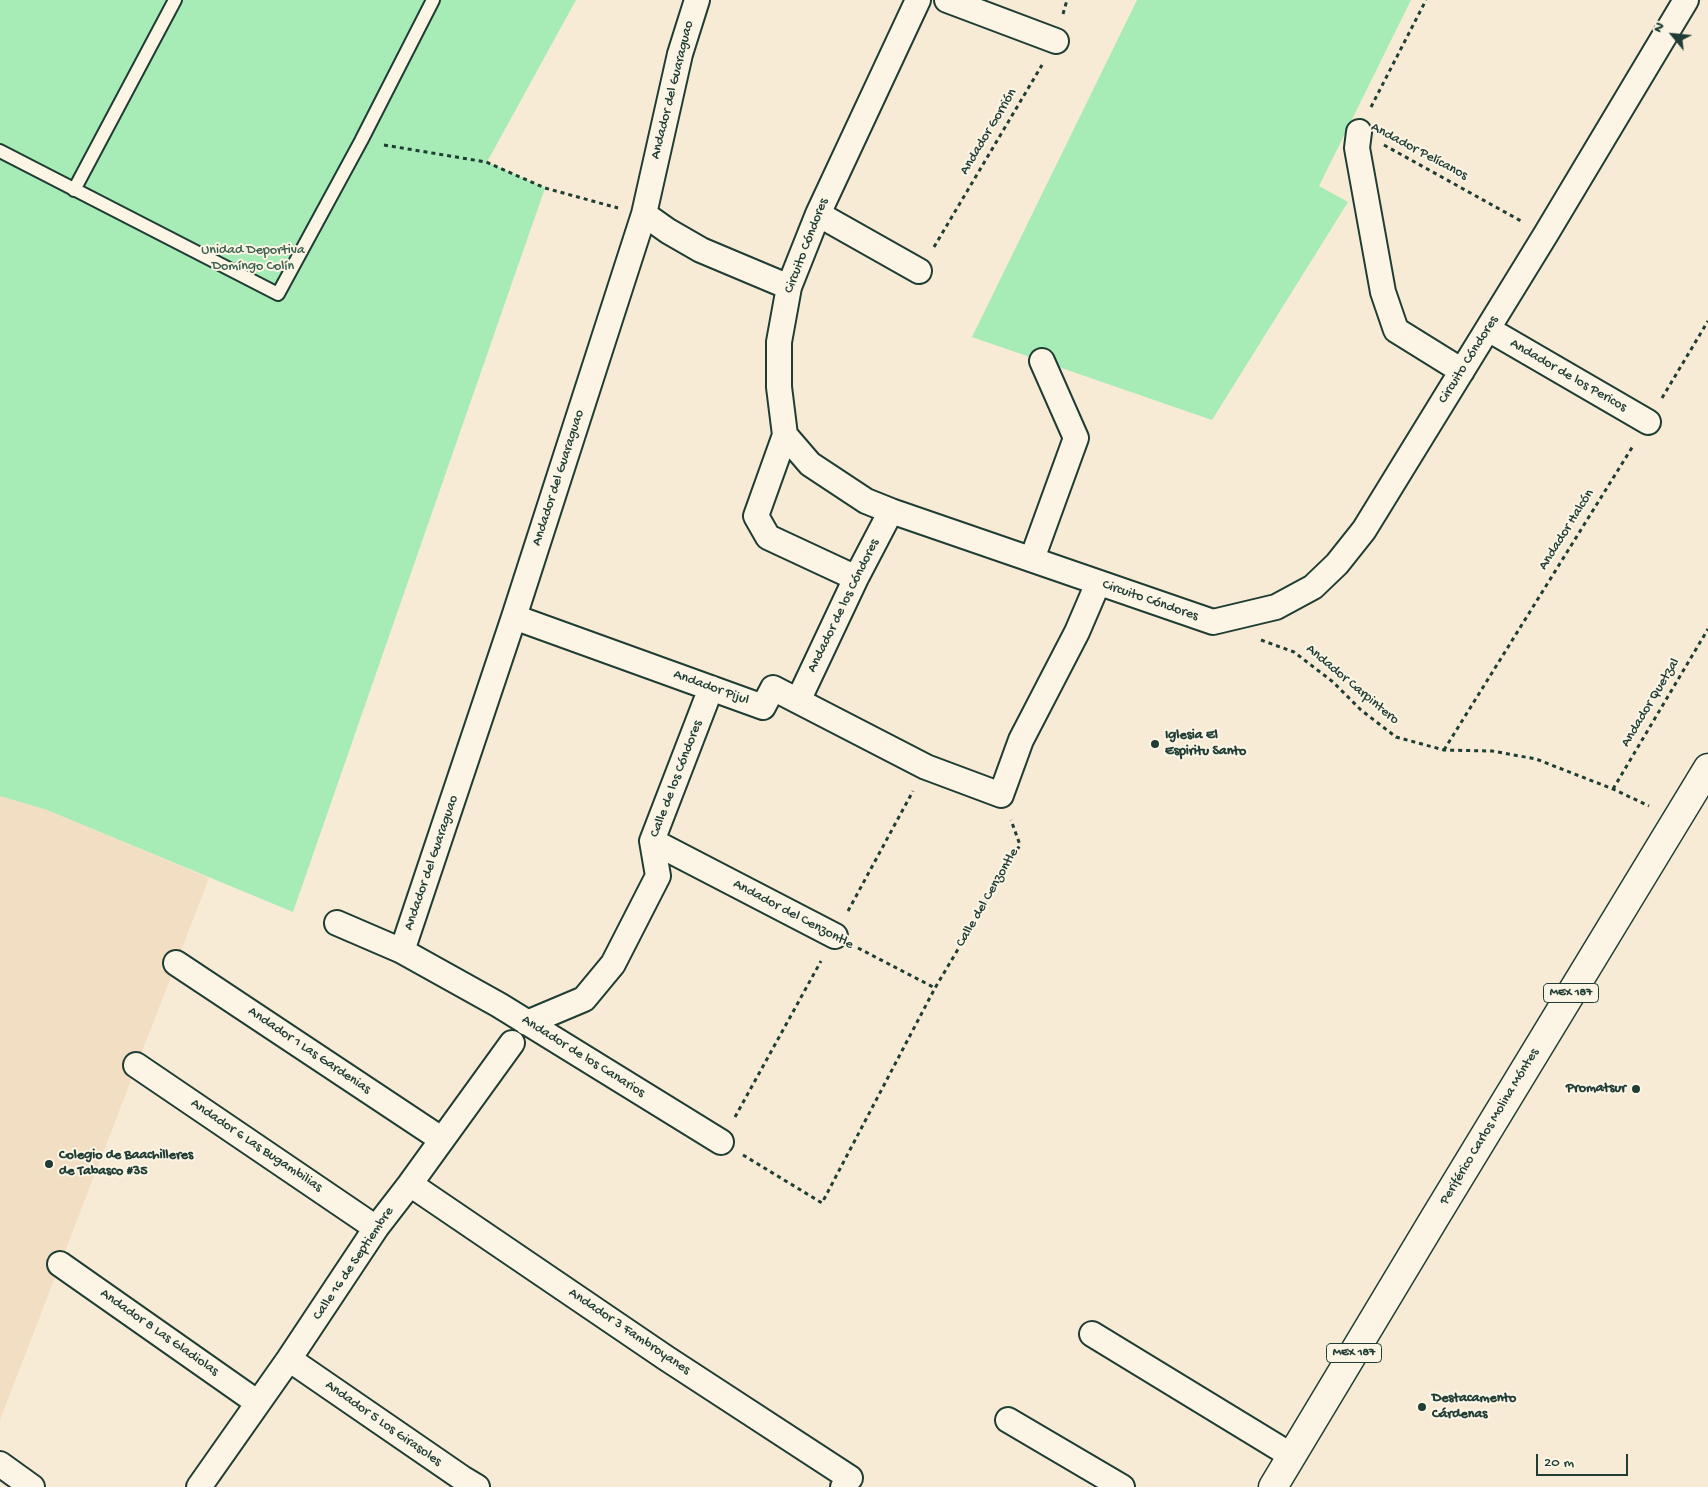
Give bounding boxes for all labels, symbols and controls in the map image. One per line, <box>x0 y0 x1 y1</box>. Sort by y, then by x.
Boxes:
north arrow <box>1648 10 1698 60</box>
street label: Andador del Guaraguao <box>648 19 698 161</box>
text: N <box>1650 20 1669 36</box>
street label: Andador Gorrión <box>957 86 1021 178</box>
street label: Andador Pelícanos <box>1368 119 1470 185</box>
street label: Circuito Cóndores <box>781 196 833 296</box>
park label: Unidad Deportiva Domíngo Colín <box>201 243 305 276</box>
street label: Circuito Cóndores <box>1435 313 1503 407</box>
street label: Andador de los Pericos <box>1507 336 1629 416</box>
street label: Andador del Guaraguao <box>529 408 589 548</box>
street label: Andador Halcón <box>1535 486 1599 574</box>
street label: Andador de los Cóndores <box>804 536 884 676</box>
street label: Circuito Cóndores <box>1100 577 1200 625</box>
street label: Andador Carpintero <box>1302 641 1402 729</box>
street label: Andador Quetzal <box>1618 656 1684 750</box>
street label: Andador Pijul <box>671 667 751 709</box>
street label: Calle de los Cóndores <box>647 718 707 840</box>
place label: Iglesia El Espiritu Santo <box>1165 728 1246 760</box>
marker: Iglesia El Espiritu Santo <box>1149 738 1161 750</box>
street label: Andador del Guaraguao <box>401 793 463 933</box>
street label: Calle del Cenzontle <box>953 846 1023 950</box>
street label: Andador del Cenzontle <box>730 876 856 954</box>
road number: MEX 187 <box>1544 984 1598 1002</box>
street label: Andador 1 Las Gardenias <box>244 1004 374 1098</box>
street label: Andador de los Canarios <box>518 1012 648 1102</box>
street label: Periférico Carlos Molina Móntes <box>1437 1046 1543 1208</box>
place label: Promatsur <box>1566 1081 1626 1097</box>
marker: Promatsur <box>1630 1083 1642 1095</box>
street label: Andador 6 Las Bugambilias <box>187 1096 325 1196</box>
place label: Colegio de Baachilleres de Tabasco #35 <box>59 1148 193 1180</box>
marker: Colegio de Baachilleres de Tabasco #35 <box>43 1158 55 1170</box>
street label: Calle 16 de Septiembre <box>310 1204 398 1324</box>
street label: Andador 3 Fambroyanes <box>565 1285 693 1379</box>
street label: Andador 8 Las Gladiolas <box>96 1286 222 1380</box>
road number: MEX 187 <box>1326 1344 1382 1362</box>
street label: Andador 5 Los Girasoles <box>321 1377 445 1471</box>
place label: Destacamento Cárdenas <box>1432 1391 1516 1424</box>
marker: Destacamento Cárdenas <box>1416 1401 1428 1413</box>
scale bar <box>1538 1444 1630 1476</box>
text: 20 m <box>1544 1454 1574 1472</box>

